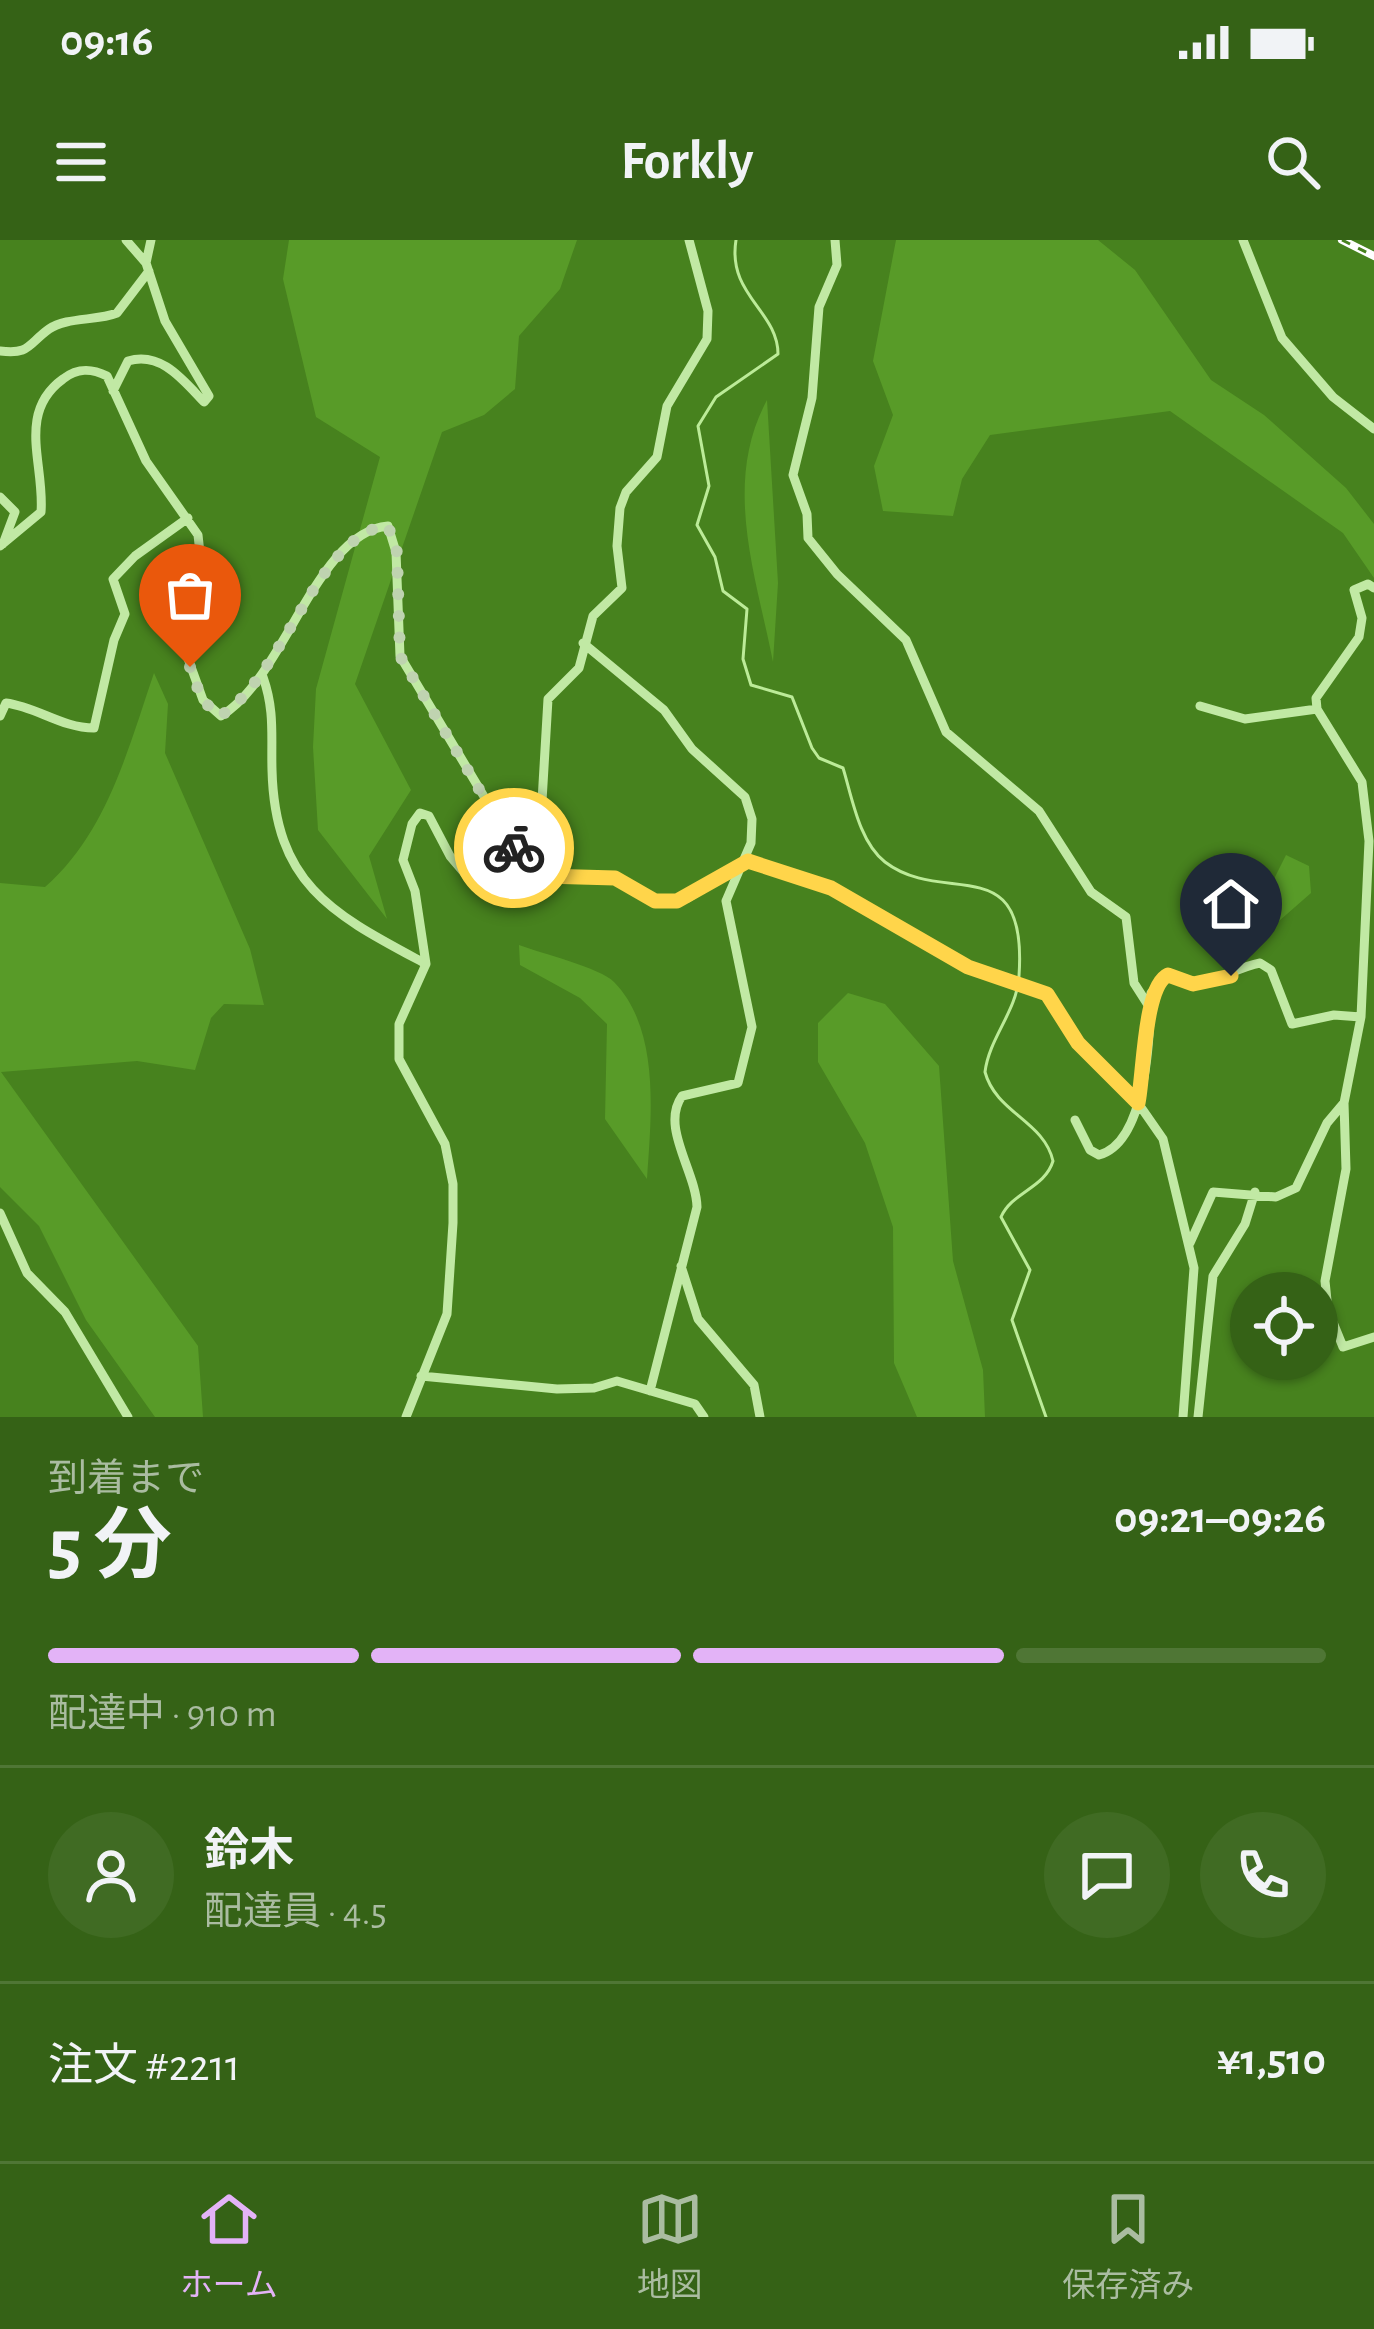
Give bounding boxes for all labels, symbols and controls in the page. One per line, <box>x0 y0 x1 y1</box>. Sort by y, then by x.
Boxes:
text: 09:16 <box>60 19 153 64</box>
icon: menu <box>48 129 114 195</box>
icon: search <box>1260 129 1326 195</box>
text: Forkly <box>621 135 753 189</box>
pin <box>139 544 241 667</box>
icon: bag <box>157 562 223 628</box>
courier <box>454 788 574 908</box>
icon: bike <box>481 815 547 881</box>
pin <box>1180 853 1282 976</box>
icon: home <box>1198 871 1264 937</box>
map controls <box>1230 1272 1338 1380</box>
button: locate <box>1230 1272 1338 1380</box>
text: 到着まで <box>48 1460 204 1499</box>
text: 09:21–09:26 <box>1114 1496 1326 1541</box>
text: 5 分 <box>48 1509 171 1587</box>
text: 配達中 · 910 m <box>48 1695 277 1734</box>
button: person <box>48 1812 174 1938</box>
button: chat <box>1044 1812 1170 1938</box>
button: phone <box>1200 1812 1326 1938</box>
text: 鈴木 <box>204 1829 294 1874</box>
text: 配達員 · 4.5 <box>204 1893 387 1932</box>
text: ¥1,510 <box>1217 2038 1326 2083</box>
text: 注文 #2211 <box>48 2044 241 2089</box>
tab: ホーム <box>180 2186 278 2307</box>
tab: 地図 <box>637 2186 703 2307</box>
tab: 保存済み <box>1062 2186 1194 2307</box>

